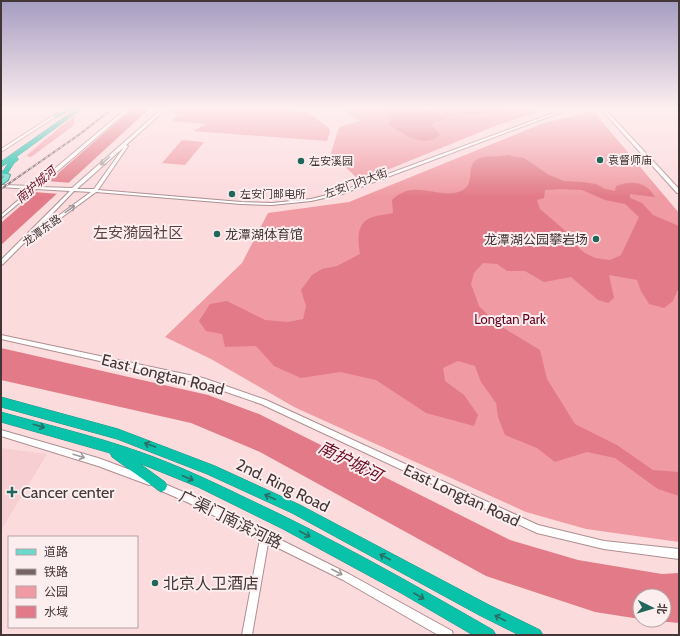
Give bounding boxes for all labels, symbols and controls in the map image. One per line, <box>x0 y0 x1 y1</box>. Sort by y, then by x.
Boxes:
place label: 袁督师庙 <box>608 153 652 167</box>
place label: 左安溪园 <box>309 154 353 168</box>
marker: 袁督师庙 <box>595 155 605 165</box>
one-way arrow <box>100 156 110 165</box>
marker: 左安溪园 <box>296 156 306 166</box>
water label: 南护城河 <box>13 162 60 206</box>
street label: 左安门内大街 <box>323 165 389 201</box>
place label: 左安门邮电所 <box>240 187 306 201</box>
marker: 左安门邮电所 <box>227 189 237 199</box>
one-way arrow <box>65 205 76 213</box>
street label: 龙潭东路 <box>20 211 64 249</box>
district label: 左安漪园社区 <box>93 224 183 242</box>
place label: 龙潭湖体育馆 <box>225 226 303 242</box>
marker: 龙潭湖体育馆 <box>212 229 222 239</box>
place label: 龙潭湖公园攀岩场 <box>484 231 588 247</box>
marker: 龙潭湖公园攀岩场 <box>591 234 601 244</box>
park label: Longtan Park <box>474 311 546 327</box>
street label: East Longtan Road <box>99 350 226 399</box>
one-way arrow <box>32 423 45 430</box>
water label: 南护城河 <box>315 437 388 487</box>
one-way arrow <box>145 441 157 449</box>
one-way arrow <box>72 453 85 460</box>
street label: 2nd. Ring Road <box>233 455 332 516</box>
street label: East Longtan Road <box>401 460 523 531</box>
one-way arrow <box>182 474 194 482</box>
place label: Cancer center <box>21 483 115 502</box>
marker: Cancer center <box>6 486 18 498</box>
street label: 广渠门南滨河路 <box>176 486 285 553</box>
one-way arrow <box>264 493 276 500</box>
one-way arrow <box>299 530 311 538</box>
legend <box>8 536 138 628</box>
text: 道路 <box>44 544 68 559</box>
one-way arrow <box>379 552 391 560</box>
text: 铁路 <box>44 564 68 579</box>
one-way arrow <box>331 569 343 576</box>
place label: 北京人卫酒店 <box>163 574 259 593</box>
marker: 北京人卫酒店 <box>150 578 160 588</box>
text: 公园 <box>44 584 68 599</box>
north arrow <box>632 588 672 628</box>
one-way arrow <box>413 592 425 600</box>
text: 北 <box>655 603 669 615</box>
text: 水域 <box>44 604 68 619</box>
one-way arrow <box>494 614 506 621</box>

